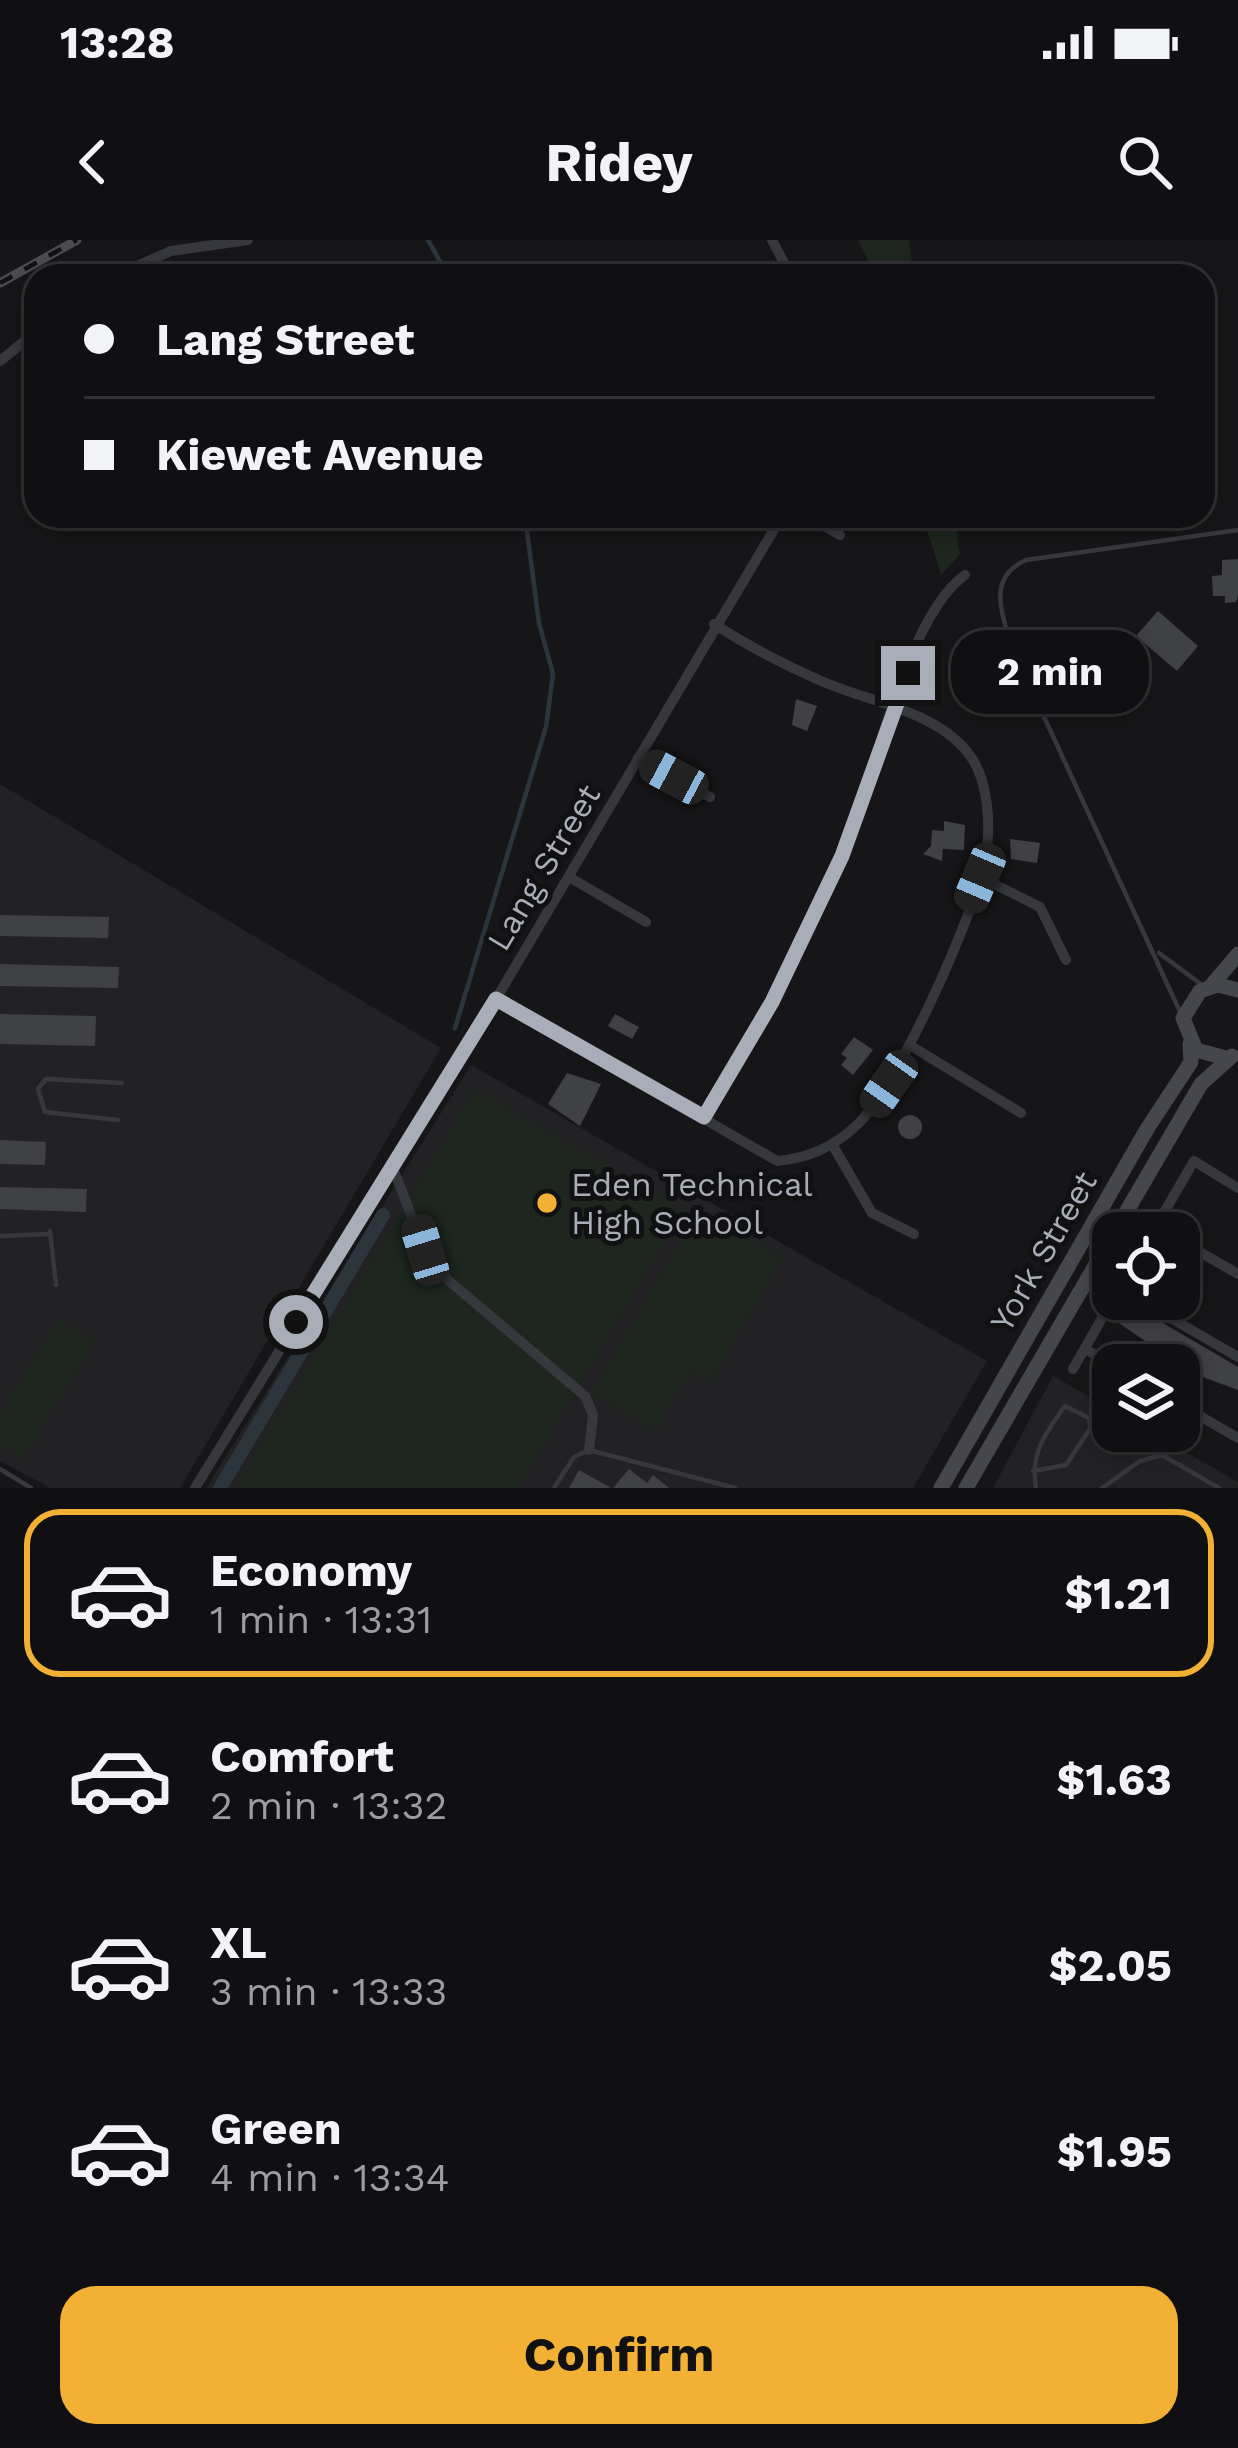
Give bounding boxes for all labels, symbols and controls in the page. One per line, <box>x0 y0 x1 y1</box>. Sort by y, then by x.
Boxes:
text: 13:28 <box>60 16 175 69</box>
icon: back <box>60 129 126 195</box>
icon: search <box>1112 129 1178 195</box>
text: Ridey <box>545 131 693 194</box>
text: Lang Street <box>156 313 414 366</box>
text: Kiewet Avenue <box>156 428 484 481</box>
callout: 2 min <box>950 631 1148 715</box>
route end <box>881 646 935 700</box>
text: 2 min <box>997 649 1103 694</box>
car <box>634 744 714 810</box>
street label: Lang Street <box>479 777 608 957</box>
car <box>949 838 1011 918</box>
car <box>854 1044 924 1124</box>
street label: York Street <box>982 1164 1105 1338</box>
place label: Eden Technical High School <box>571 1165 813 1242</box>
marker: Eden Technical High School <box>534 1190 560 1216</box>
car <box>397 1210 453 1290</box>
map controls <box>1092 1212 1200 1452</box>
button: locate <box>1092 1212 1200 1320</box>
route start <box>269 1295 323 1349</box>
button: layers <box>1092 1344 1200 1452</box>
icon: car <box>66 1539 174 1647</box>
text: Economy <box>210 1544 412 1597</box>
text: $1.21 <box>1064 1567 1172 1620</box>
text: 1 min · 13:31 <box>210 1597 432 1642</box>
icon: car <box>66 1725 174 1833</box>
text: Comfort <box>210 1730 394 1783</box>
text: $1.63 <box>1057 1753 1172 1806</box>
text: 2 min · 13:32 <box>210 1783 447 1828</box>
icon: car <box>66 1911 174 2019</box>
text: XL <box>210 1916 267 1969</box>
text: $2.05 <box>1049 1939 1172 1992</box>
text: 3 min · 13:33 <box>210 1969 447 2014</box>
icon: car <box>66 2097 174 2205</box>
text: Green <box>210 2102 342 2155</box>
text: $1.95 <box>1057 2125 1172 2178</box>
text: 4 min · 13:34 <box>210 2155 450 2200</box>
button: Confirm <box>60 2286 1178 2424</box>

